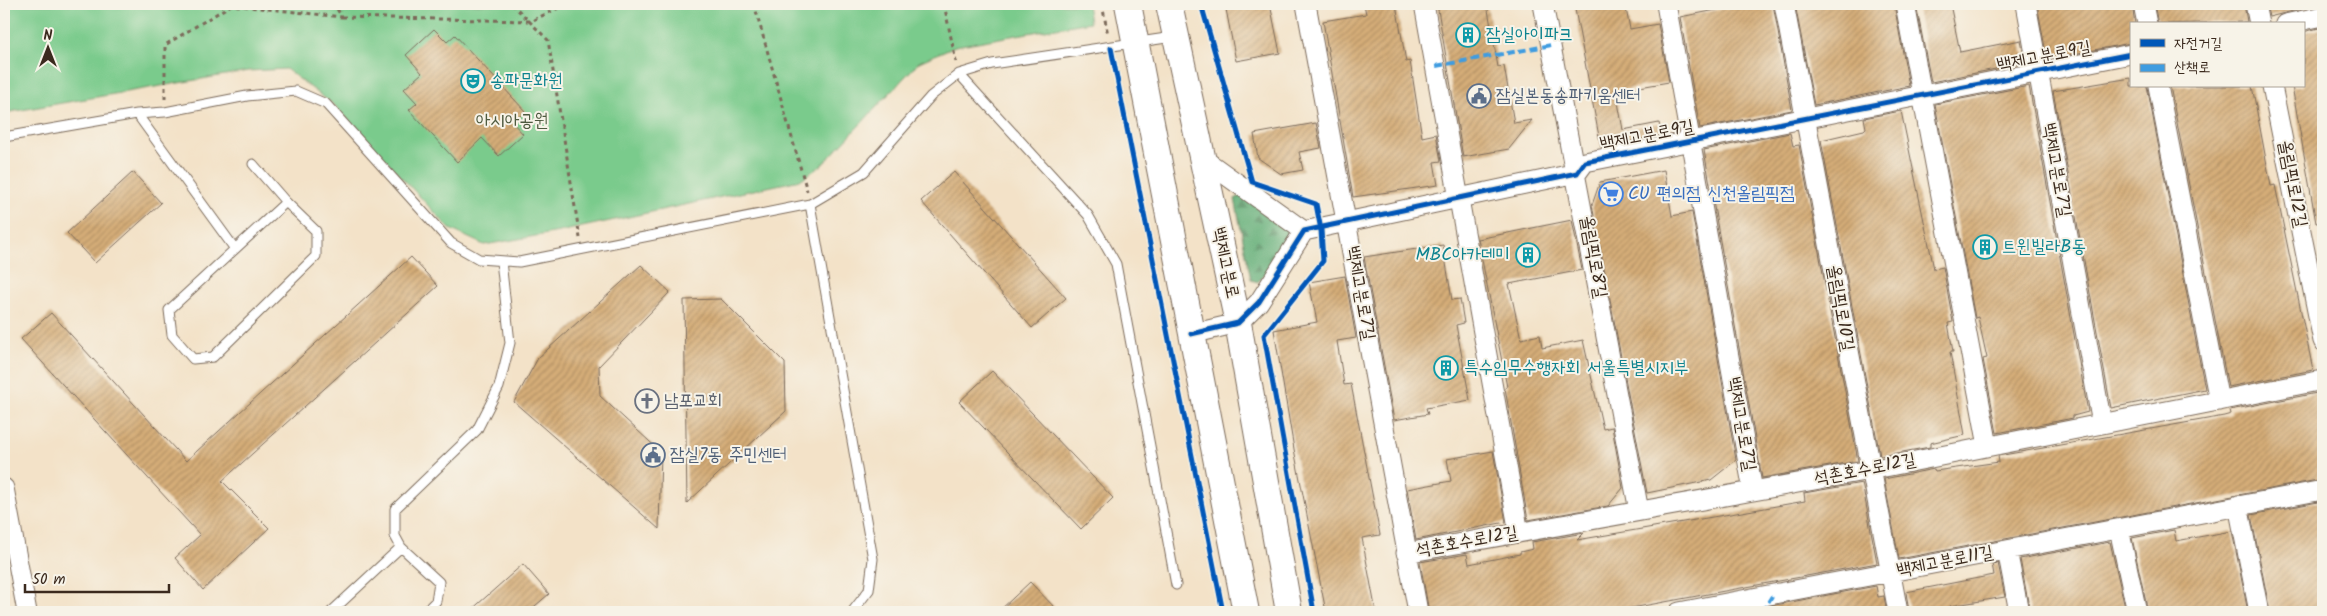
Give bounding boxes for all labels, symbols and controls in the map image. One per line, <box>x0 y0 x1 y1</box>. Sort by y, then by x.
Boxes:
place label: 잠실아이파크 <box>1486 21 1573 50</box>
north arrow <box>22 22 72 72</box>
building icon: 잠실아이파크 <box>1455 22 1481 48</box>
legend <box>2130 22 2304 88</box>
text: N <box>44 25 53 47</box>
text: 자전거길 <box>2174 32 2222 56</box>
street label: 백제고분로9길 <box>1994 34 2094 80</box>
text: 산책로 <box>2174 56 2210 80</box>
place label: 송파문화원 <box>490 67 562 96</box>
theatre icon: 송파문화원 <box>460 68 486 94</box>
place label: 잠실본동송파키움센터 <box>1496 82 1641 111</box>
public building icon: 잠실본동송파키움센터 <box>1466 83 1492 109</box>
park label: 아시아공원 <box>476 107 548 136</box>
street label: 백제고분로9길 <box>1597 113 1697 159</box>
street label: 백제고분로7길 <box>2033 121 2079 220</box>
street label: 올림픽로12길 <box>2269 138 2315 231</box>
place label: CU 편의점 신천올림픽점 <box>1628 180 1795 209</box>
supermarket icon: CU 편의점 신천올림픽점 <box>1598 181 1624 207</box>
street label: 올림픽로8길 <box>1571 213 1615 301</box>
street label: 백제고분로 <box>1203 225 1247 301</box>
place label: 트윈빌라B동 <box>2002 233 2086 262</box>
building icon: 트윈빌라B동 <box>1972 234 1998 260</box>
place label: MBC아카데미 <box>1416 241 1510 270</box>
building icon: MBC아카데미 <box>1515 242 1541 268</box>
street label: 백제고분로7길 <box>1337 244 1383 343</box>
street label: 올림픽로10길 <box>1818 263 1862 354</box>
place label: 특수임무수행자회 서울특별시지부 <box>1464 354 1688 383</box>
building icon: 특수임무수행자회 서울특별시지부 <box>1433 355 1459 381</box>
street label: 백제고분로7길 <box>1718 375 1764 474</box>
place label: 남포교회 <box>664 387 722 416</box>
church icon: 남포교회 <box>634 388 660 414</box>
place label: 잠실7동 주민센터 <box>670 441 787 470</box>
public building icon: 잠실7동 주민센터 <box>640 442 666 468</box>
street label: 석촌호수로12길 <box>1812 446 1919 494</box>
street label: 석촌호수로12길 <box>1414 519 1521 565</box>
street label: 백제고분로11길 <box>1894 538 1996 586</box>
scale bar <box>25 561 169 593</box>
text: 50 m <box>32 568 66 592</box>

